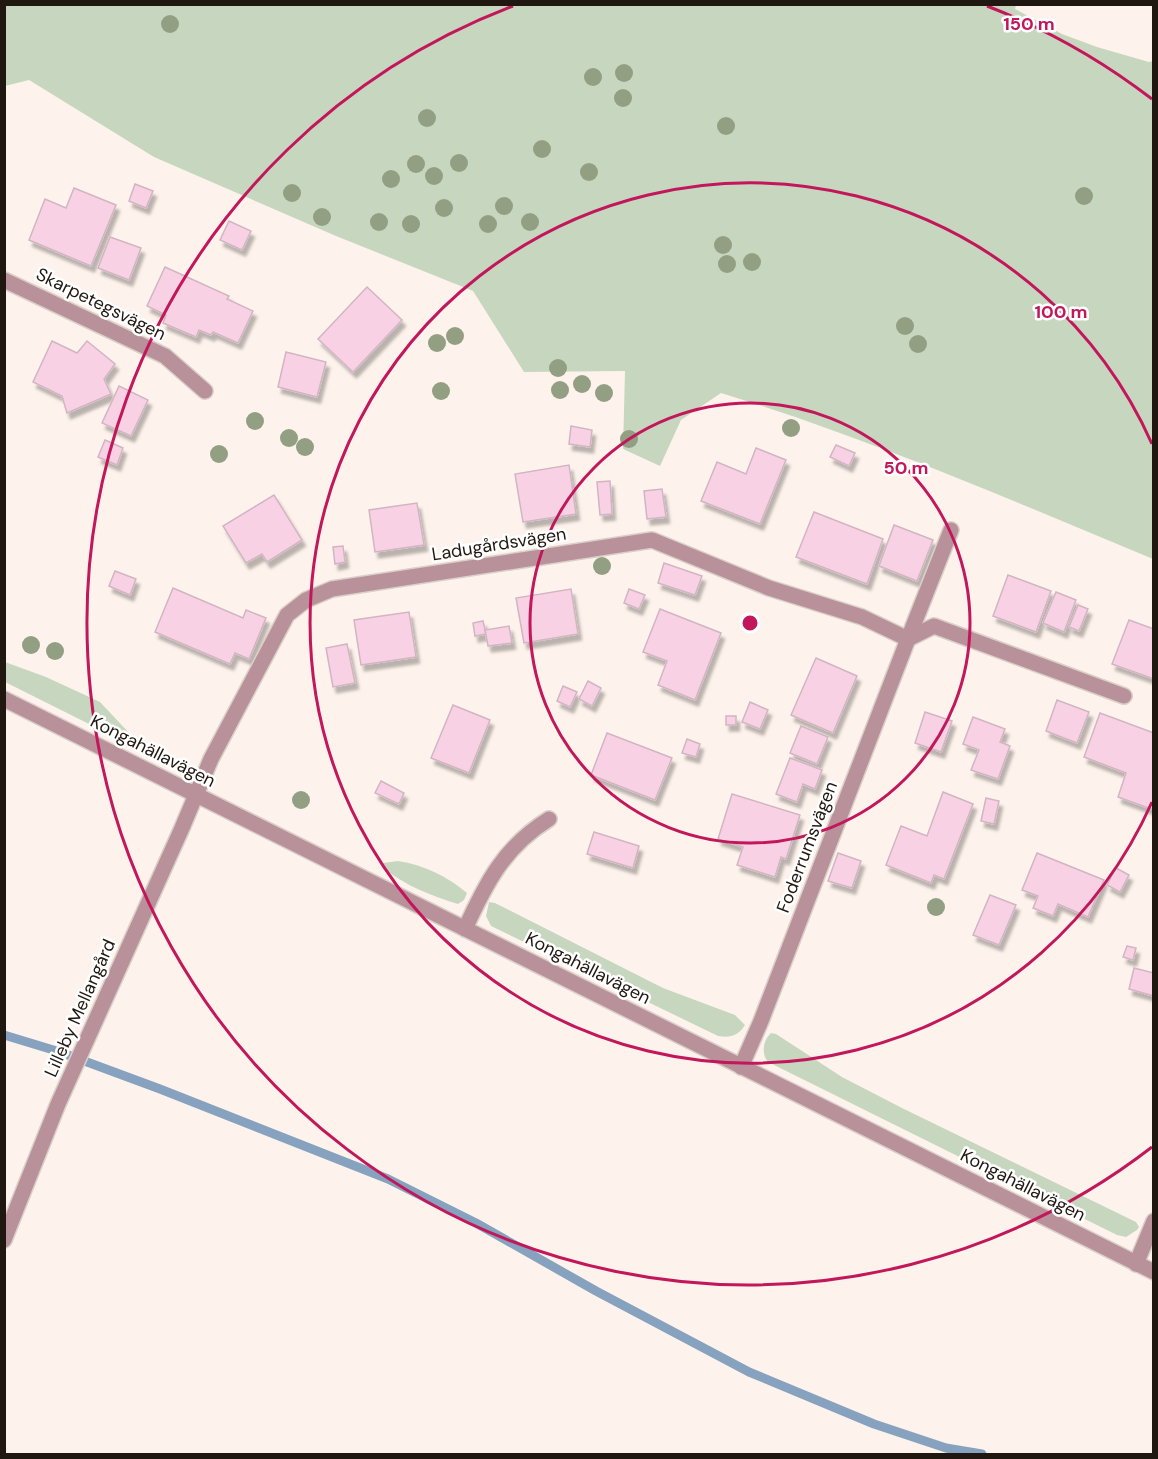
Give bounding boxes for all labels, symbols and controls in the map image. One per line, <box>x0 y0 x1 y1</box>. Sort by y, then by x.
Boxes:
text: 150 m <box>1003 12 1055 36</box>
street label: Skarpetegsvägen <box>32 262 170 346</box>
text: 100 m <box>1034 300 1088 324</box>
text: 50 m <box>883 456 929 480</box>
street label: Ladugårdsvägen <box>430 522 568 566</box>
centre of rings <box>740 613 760 633</box>
street label: Kongahällavägen <box>86 709 220 793</box>
street label: Foderrumsvägen <box>771 778 843 916</box>
street label: Kongahällavägen <box>521 926 655 1010</box>
street label: Lilleby Mellangård <box>39 935 121 1081</box>
street label: Kongahällavägen <box>956 1143 1090 1227</box>

